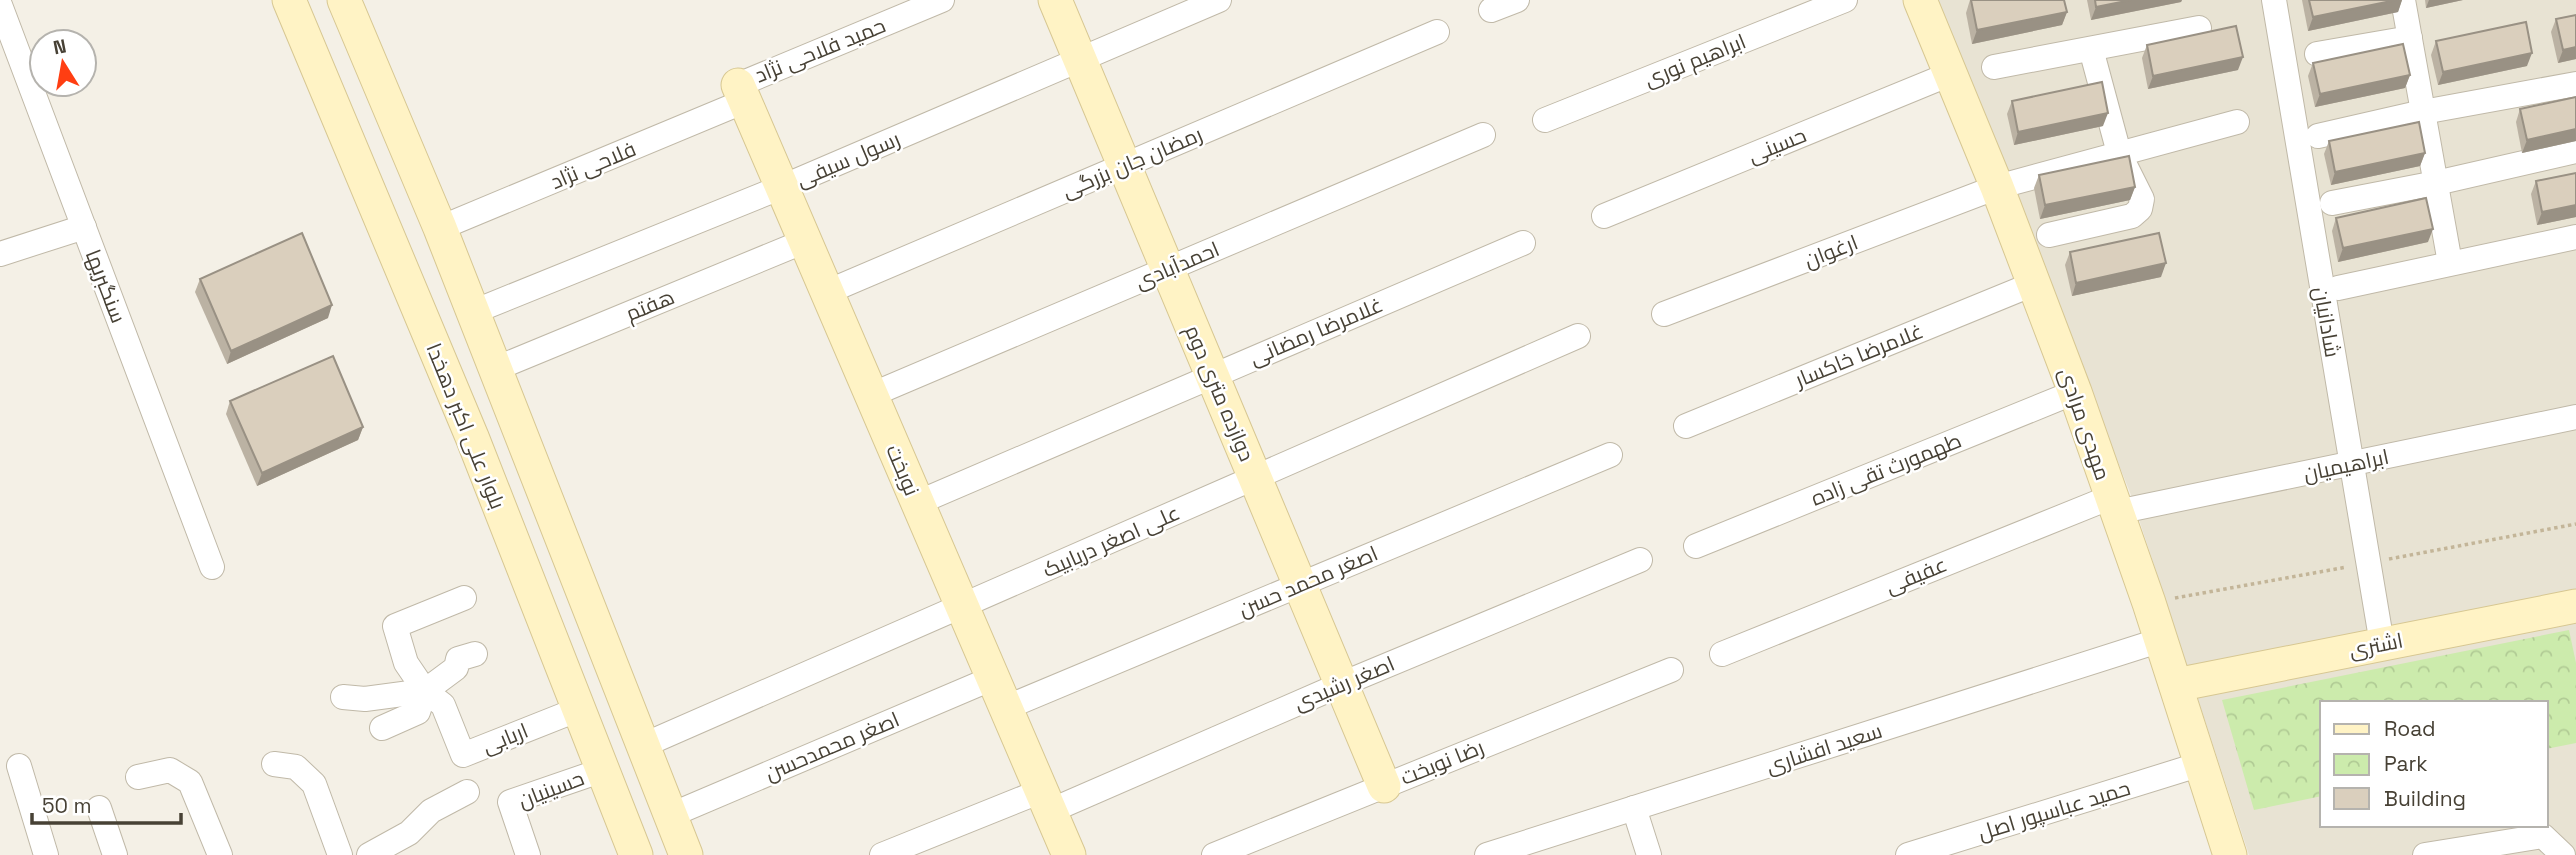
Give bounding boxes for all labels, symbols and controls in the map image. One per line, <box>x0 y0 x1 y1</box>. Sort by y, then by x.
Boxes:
street label: حمید فلاحی نژاد <box>751 11 889 89</box>
street label: ابراهیم نوری <box>1640 27 1750 94</box>
north arrow <box>28 28 98 98</box>
text: N <box>51 33 68 60</box>
street label: رمضان جان بزرگی <box>1058 120 1206 204</box>
street label: حسینی <box>1744 121 1810 169</box>
street label: رسول سیفی <box>792 125 904 193</box>
street label: فلاحی نژاد <box>546 135 640 195</box>
street label: ارغوان <box>1800 228 1862 274</box>
street label: احمدآبادی <box>1131 235 1223 295</box>
street label: سنگبریها <box>80 245 132 327</box>
street label: هفتم <box>622 283 679 328</box>
street label: شادانیان <box>2308 285 2346 359</box>
street label: غلامرضا رمضانی <box>1245 291 1387 371</box>
street label: غلامرضا خاکسار <box>1790 317 1927 393</box>
street label: دوازده متری دوم <box>1178 321 1261 466</box>
street label: بلوار علی اکبر دهخدا <box>420 339 512 513</box>
street label: مهدی مرادی <box>2053 364 2117 484</box>
street label: طهمورث تقی زاده <box>1807 427 1965 511</box>
street label: نوبخت <box>880 440 926 500</box>
street label: ابراهیمیان <box>2301 443 2391 487</box>
street label: علی اصغر دریابیک <box>1038 499 1184 583</box>
street label: اصغر محمد حسن <box>1234 539 1382 623</box>
street label: عفیفی <box>1881 550 1951 600</box>
street label: اشتری <box>2347 627 2405 663</box>
street label: اصغر رشیدی <box>1289 650 1399 716</box>
legend <box>2320 701 2548 827</box>
street label: اصغر محمدحسن <box>761 706 903 786</box>
text: Road <box>2384 715 2436 742</box>
street label: اربابی <box>478 717 532 759</box>
street label: سعید افشاری <box>1763 717 1885 779</box>
street label: رضا نوبخت <box>1396 733 1488 791</box>
text: Park <box>2384 750 2428 777</box>
street label: حسینیان <box>514 764 588 814</box>
street label: حمید عباسپور اصل <box>1975 774 2133 846</box>
scale bar <box>32 782 180 826</box>
text: Building <box>2384 785 2466 812</box>
text: 50 m <box>42 792 92 819</box>

